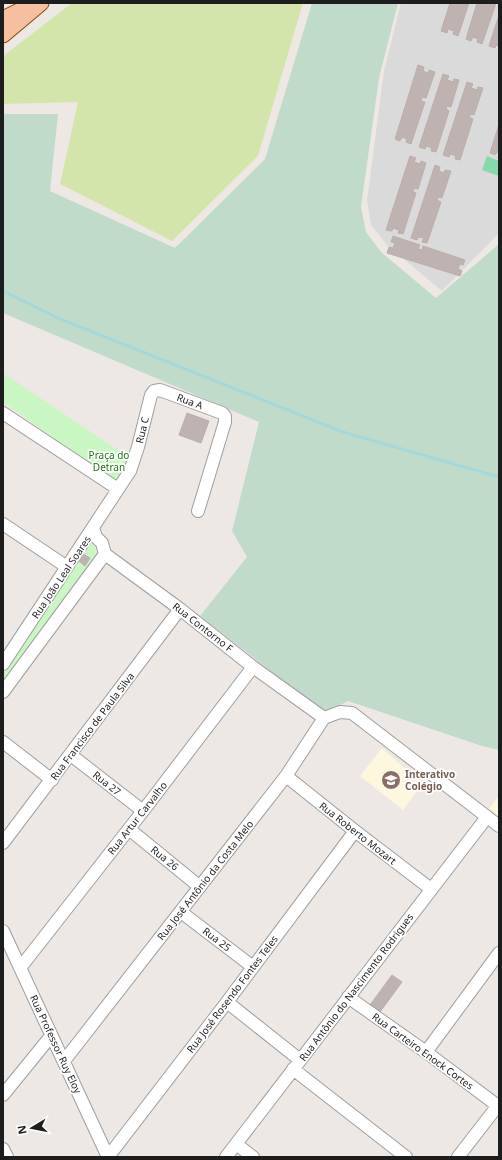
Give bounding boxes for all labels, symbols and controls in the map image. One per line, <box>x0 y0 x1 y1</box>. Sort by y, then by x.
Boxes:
street label: Rua A <box>175 390 206 412</box>
street label: Rua C <box>132 415 152 445</box>
park label: Praça do Detran <box>89 448 129 474</box>
street label: Rua João Leal Soares <box>28 533 94 621</box>
street label: Rua Contorno F <box>170 599 236 655</box>
street label: Rua Francisco de Paula Silva <box>47 669 137 783</box>
place label: Interativo Colégio <box>405 767 455 793</box>
street label: Rua 27 <box>90 768 124 799</box>
school or university icon: Interativo Colégio <box>380 769 402 791</box>
street label: Rua Artur Carvalho <box>104 779 170 857</box>
street label: Rua Roberto Mozart <box>317 799 400 868</box>
street label: Rua José Antônio da Costa Melo <box>154 817 256 943</box>
street label: Rua 26 <box>148 842 182 874</box>
street label: Rua Antônio do Nascimento Rodrigues <box>296 910 416 1064</box>
street label: Rua 25 <box>200 924 234 954</box>
street label: Rua José Rosendo Fontes Teles <box>183 932 281 1056</box>
street label: Rua Professor Ruy Eloy <box>27 992 85 1096</box>
street label: Rua Carteiro Enock Cortes <box>369 1009 477 1093</box>
north arrow <box>12 1108 52 1148</box>
text: N <box>13 1124 30 1136</box>

